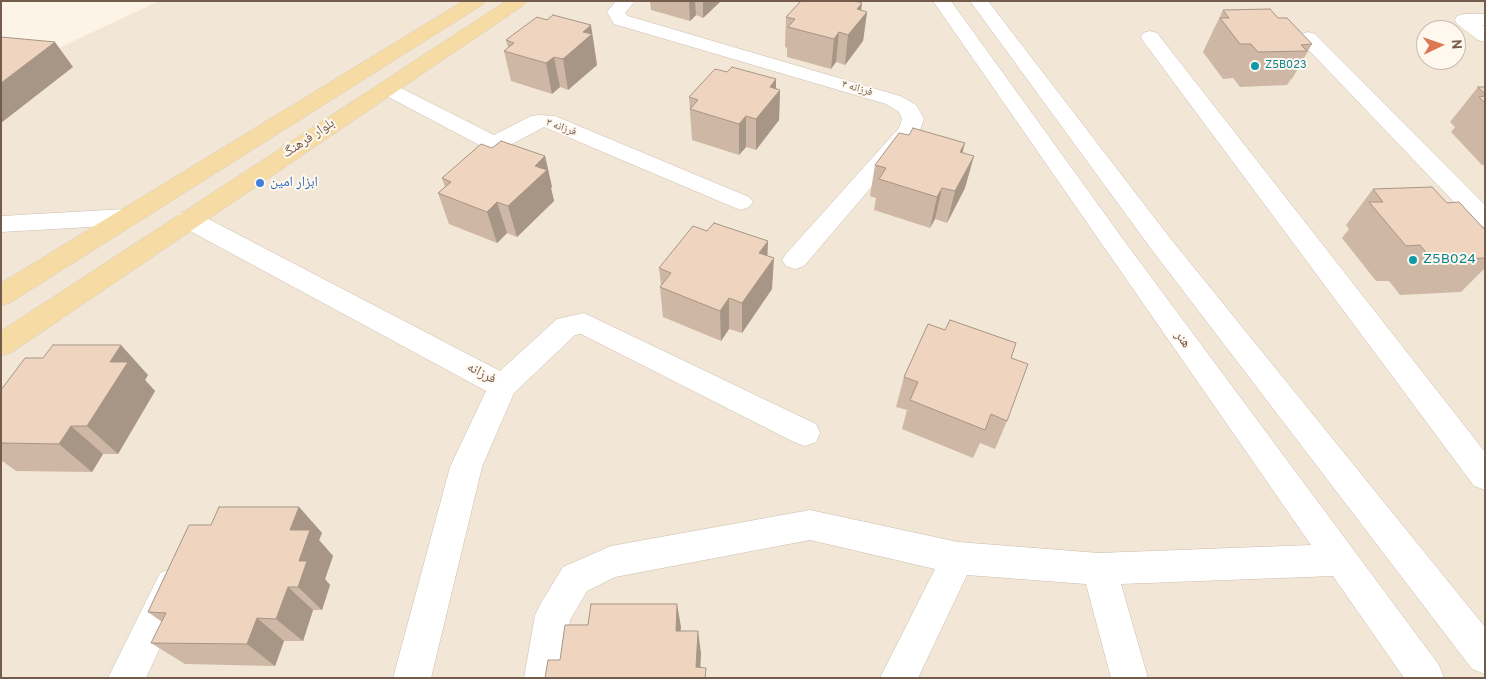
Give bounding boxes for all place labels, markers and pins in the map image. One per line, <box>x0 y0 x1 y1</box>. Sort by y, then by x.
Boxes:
place label: Z5B023 <box>1265 59 1307 73</box>
marker: Z5B023 <box>1249 60 1261 72</box>
place label: ابزار امین <box>270 175 318 191</box>
marker: ابزار امین <box>254 177 266 189</box>
place label: Z5B024 <box>1423 252 1476 268</box>
marker: Z5B024 <box>1407 254 1419 266</box>

